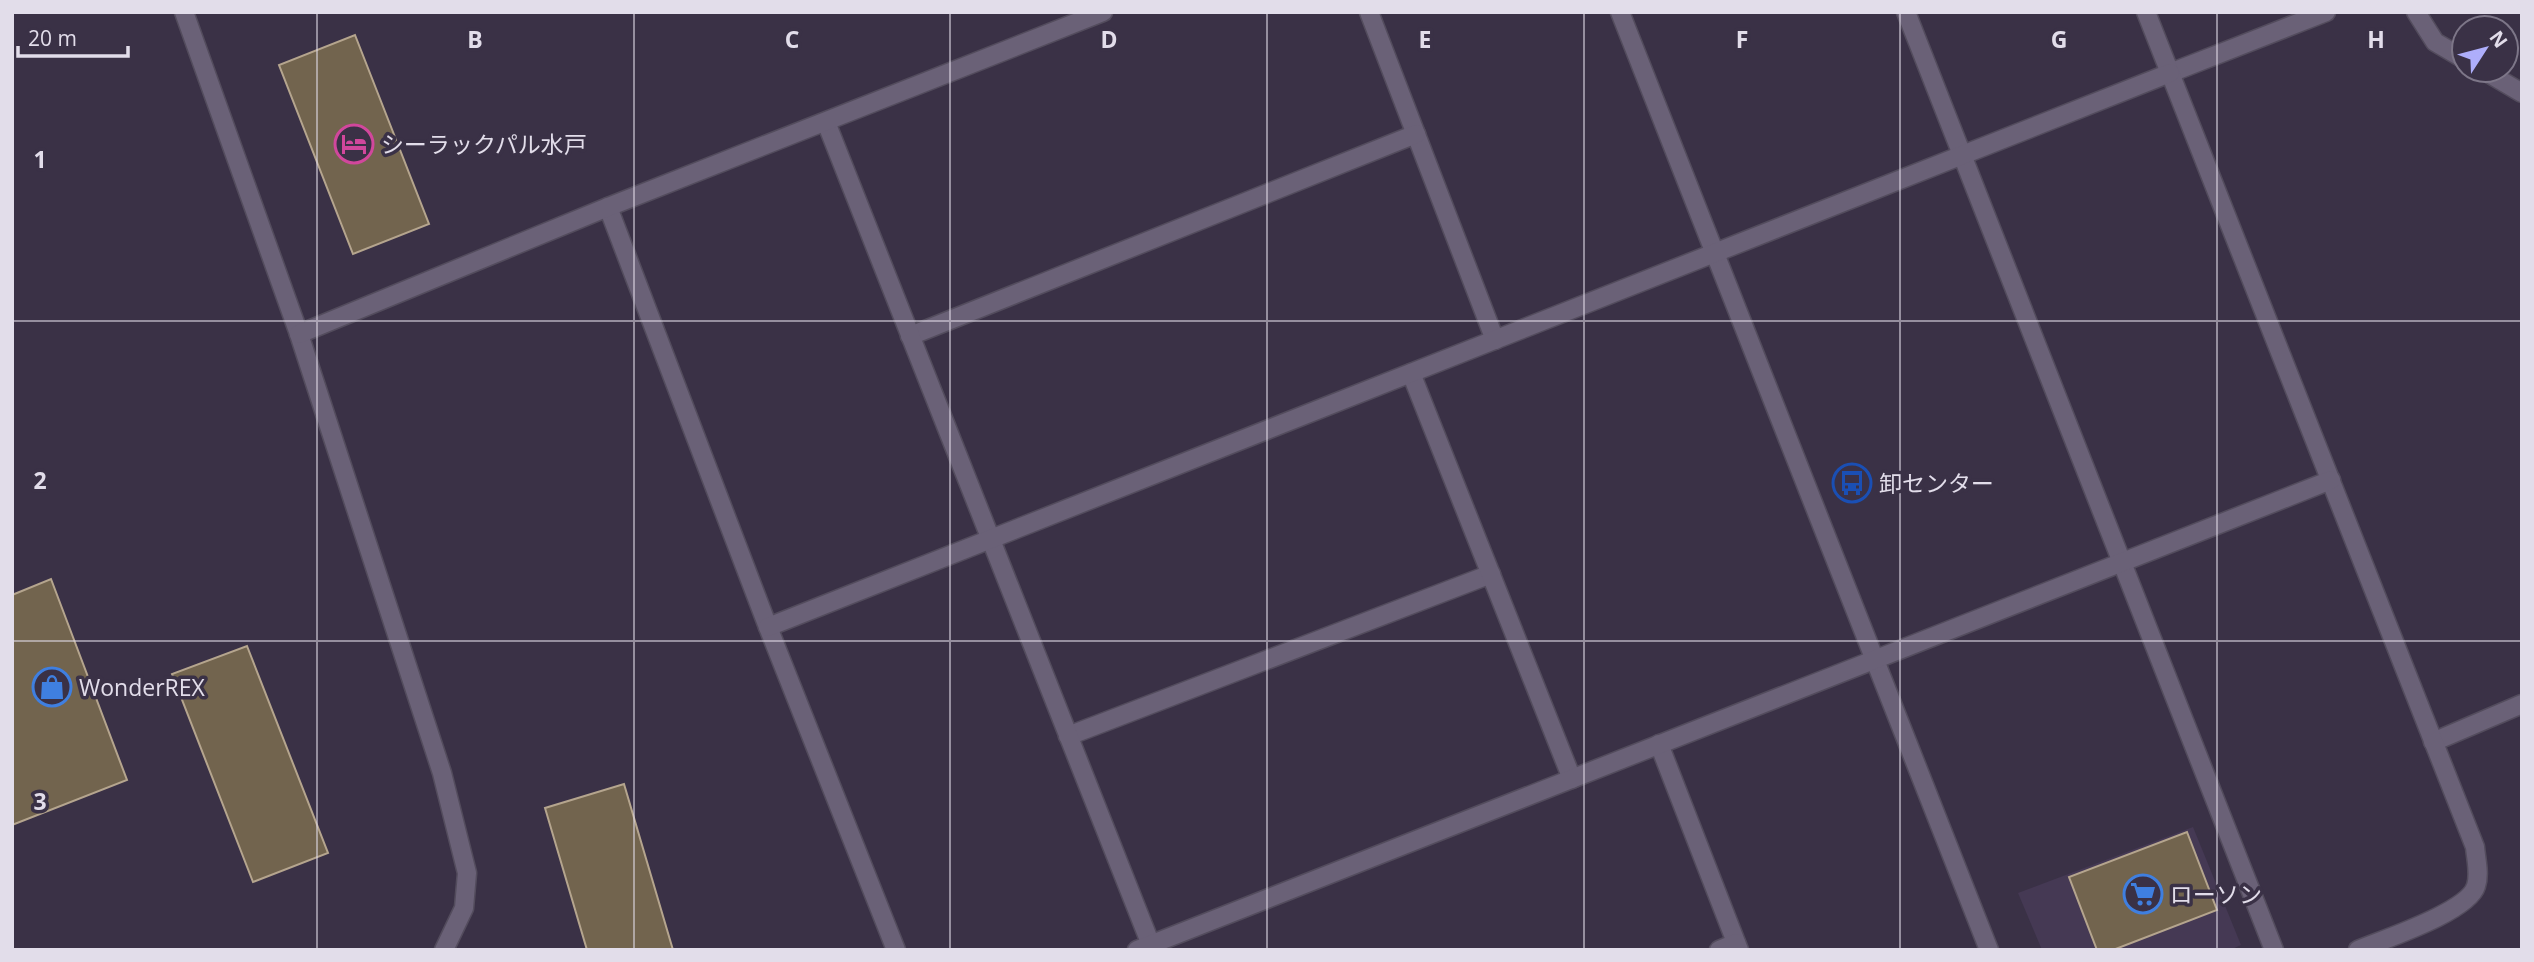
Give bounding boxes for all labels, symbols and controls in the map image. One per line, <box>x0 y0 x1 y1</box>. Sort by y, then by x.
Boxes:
scale bar <box>18 14 128 58</box>
north arrow <box>2450 14 2520 84</box>
text: B <box>467 23 483 55</box>
text: C <box>785 23 799 55</box>
text: D <box>1100 23 1118 55</box>
text: E <box>1419 23 1431 55</box>
text: F <box>1736 23 1748 55</box>
text: G <box>2051 23 2067 55</box>
text: H <box>2367 23 2385 55</box>
text: 20 m <box>28 24 77 52</box>
text: N <box>2484 25 2514 53</box>
hotel icon: シーラックパル水戸 <box>333 123 375 165</box>
place label: シーラックパル水戸 <box>381 128 587 160</box>
text: 1 <box>33 143 47 175</box>
bus stop icon: 卸センター <box>1831 462 1873 504</box>
text: 2 <box>33 464 47 496</box>
place label: 卸センター <box>1879 467 1994 499</box>
shop icon: WonderREX <box>31 666 73 708</box>
place label: WonderREX <box>79 671 206 703</box>
text: 3 <box>33 785 47 817</box>
supermarket icon: ローソン <box>2122 873 2164 915</box>
place label: ローソン <box>2170 878 2262 910</box>

